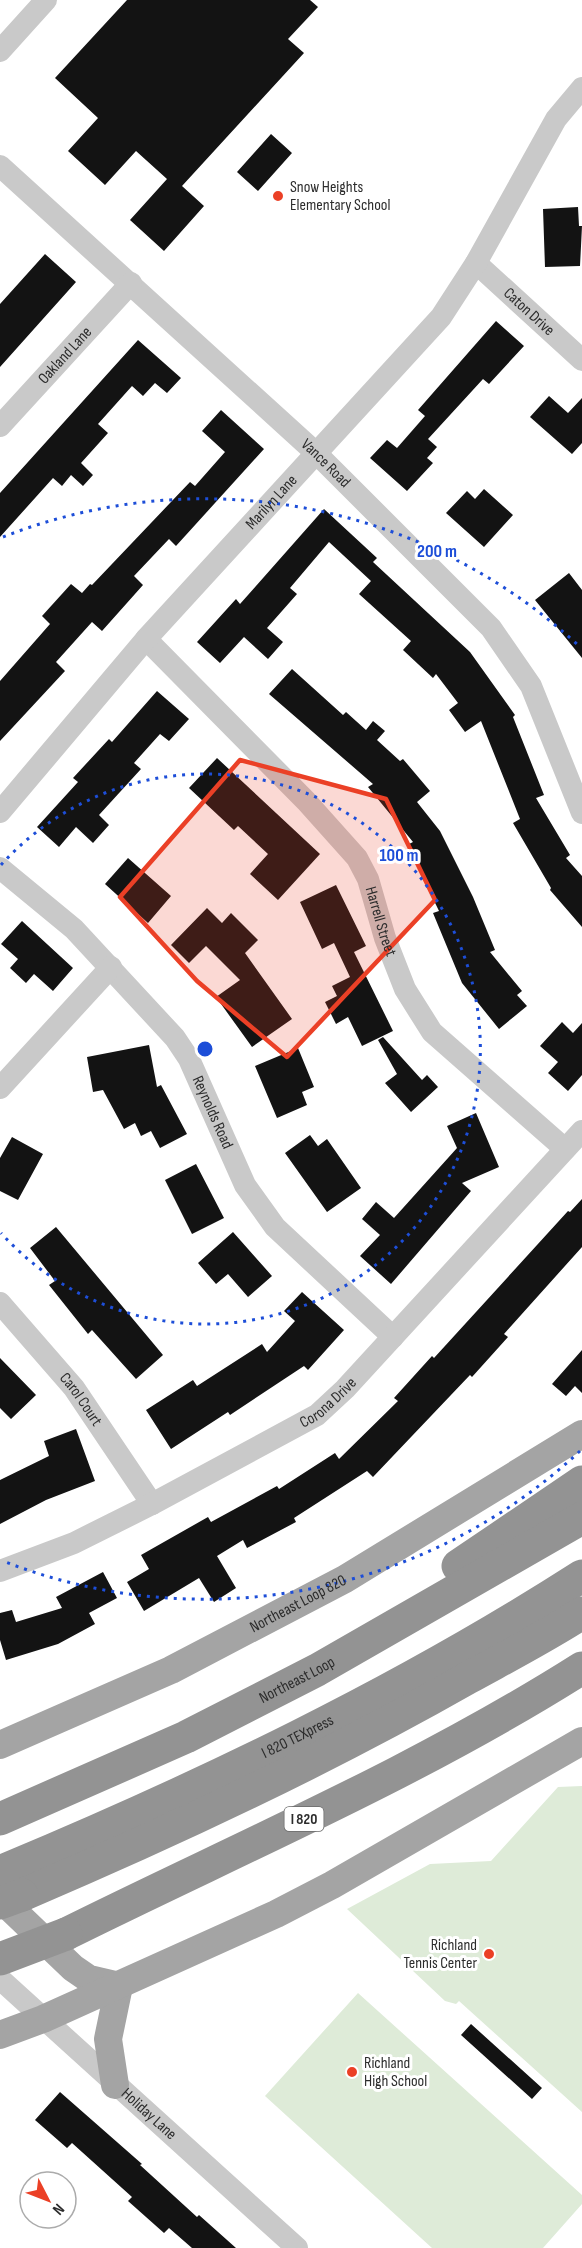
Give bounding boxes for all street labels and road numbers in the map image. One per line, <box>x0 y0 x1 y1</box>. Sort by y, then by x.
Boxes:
street label: Caton Drive <box>500 284 559 340</box>
street label: Oakland Lane <box>34 323 96 388</box>
street label: Vance Road <box>297 435 355 492</box>
street label: Marilyn Lane <box>242 471 301 533</box>
street label: Harrell Street <box>361 884 401 959</box>
street label: Reynolds Road <box>188 1073 237 1152</box>
street label: Carol Court <box>56 1369 106 1430</box>
street label: Corona Drive <box>296 1373 360 1432</box>
street label: Northeast Loop 820 <box>246 1571 349 1637</box>
street label: Northeast Loop <box>256 1652 338 1708</box>
street label: I 820 TEXpress <box>259 1710 337 1762</box>
road number: I 820 <box>284 1807 324 1831</box>
street label: Holiday Lane <box>117 2084 181 2144</box>

